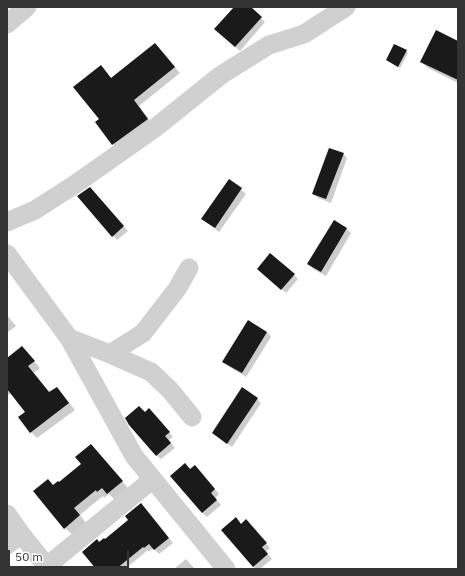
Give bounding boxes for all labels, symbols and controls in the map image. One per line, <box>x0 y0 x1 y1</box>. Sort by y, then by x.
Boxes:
scale bar <box>10 542 131 568</box>
text: 50 m <box>15 549 43 564</box>

